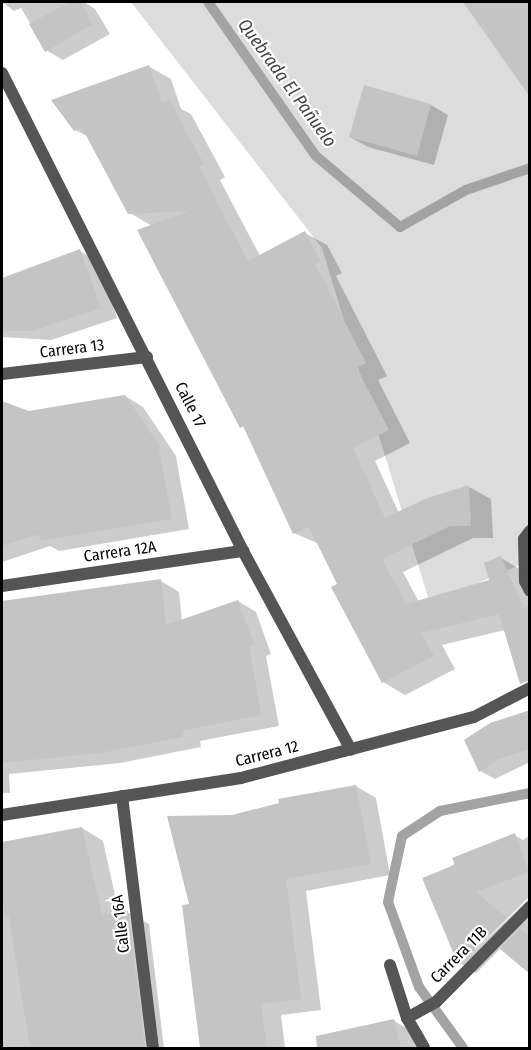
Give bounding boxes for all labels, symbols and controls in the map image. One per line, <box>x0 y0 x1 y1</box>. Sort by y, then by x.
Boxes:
water label: Quebrada El Pañuelo <box>233 15 341 151</box>
street label: Carrera 13 <box>39 336 105 362</box>
street label: Calle 17 <box>170 379 210 431</box>
street label: Carrera 12A <box>83 537 157 567</box>
street label: Carrera 12 <box>233 737 301 771</box>
street label: Calle 16A <box>108 894 134 954</box>
street label: Carrera 11B <box>427 923 491 987</box>

